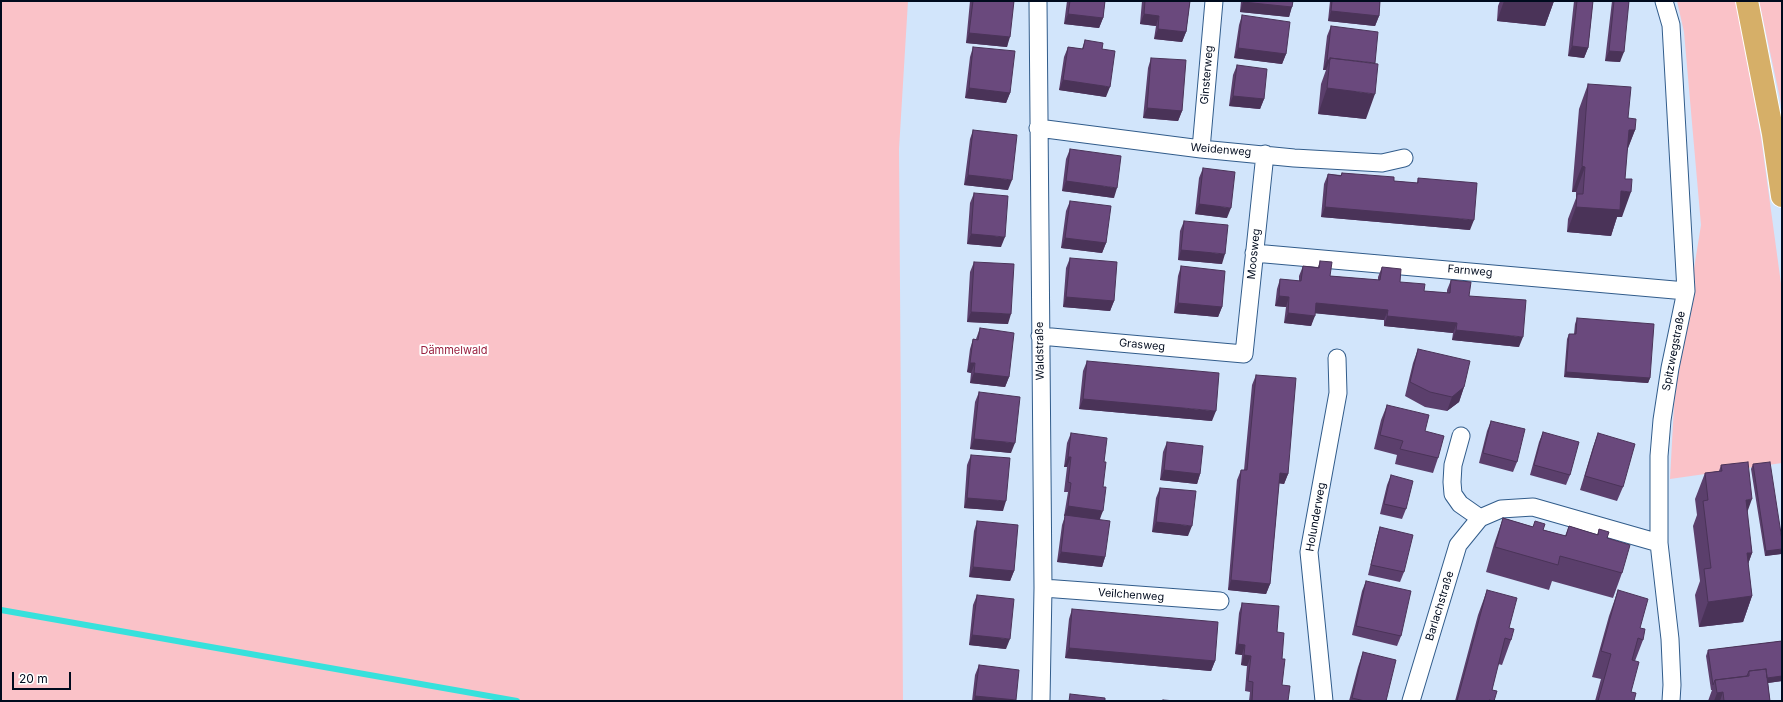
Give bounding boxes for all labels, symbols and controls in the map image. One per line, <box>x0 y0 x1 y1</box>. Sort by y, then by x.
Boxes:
street label: Ginsterweg <box>1198 45 1216 105</box>
street label: Weidenweg <box>1190 141 1252 159</box>
street label: Moosweg <box>1245 228 1263 280</box>
street label: Farnweg <box>1447 262 1493 280</box>
street label: Spitzwegstraße <box>1660 310 1688 392</box>
street label: Waldstraße <box>1033 322 1047 380</box>
street label: Grasweg <box>1118 336 1166 354</box>
park label: Dämmelwald <box>420 344 488 358</box>
street label: Holunderweg <box>1303 481 1329 553</box>
street label: Barlachstraße <box>1423 570 1457 642</box>
street label: Veilchenweg <box>1097 586 1165 604</box>
scale bar <box>14 664 73 690</box>
text: 20 m <box>19 671 48 686</box>

